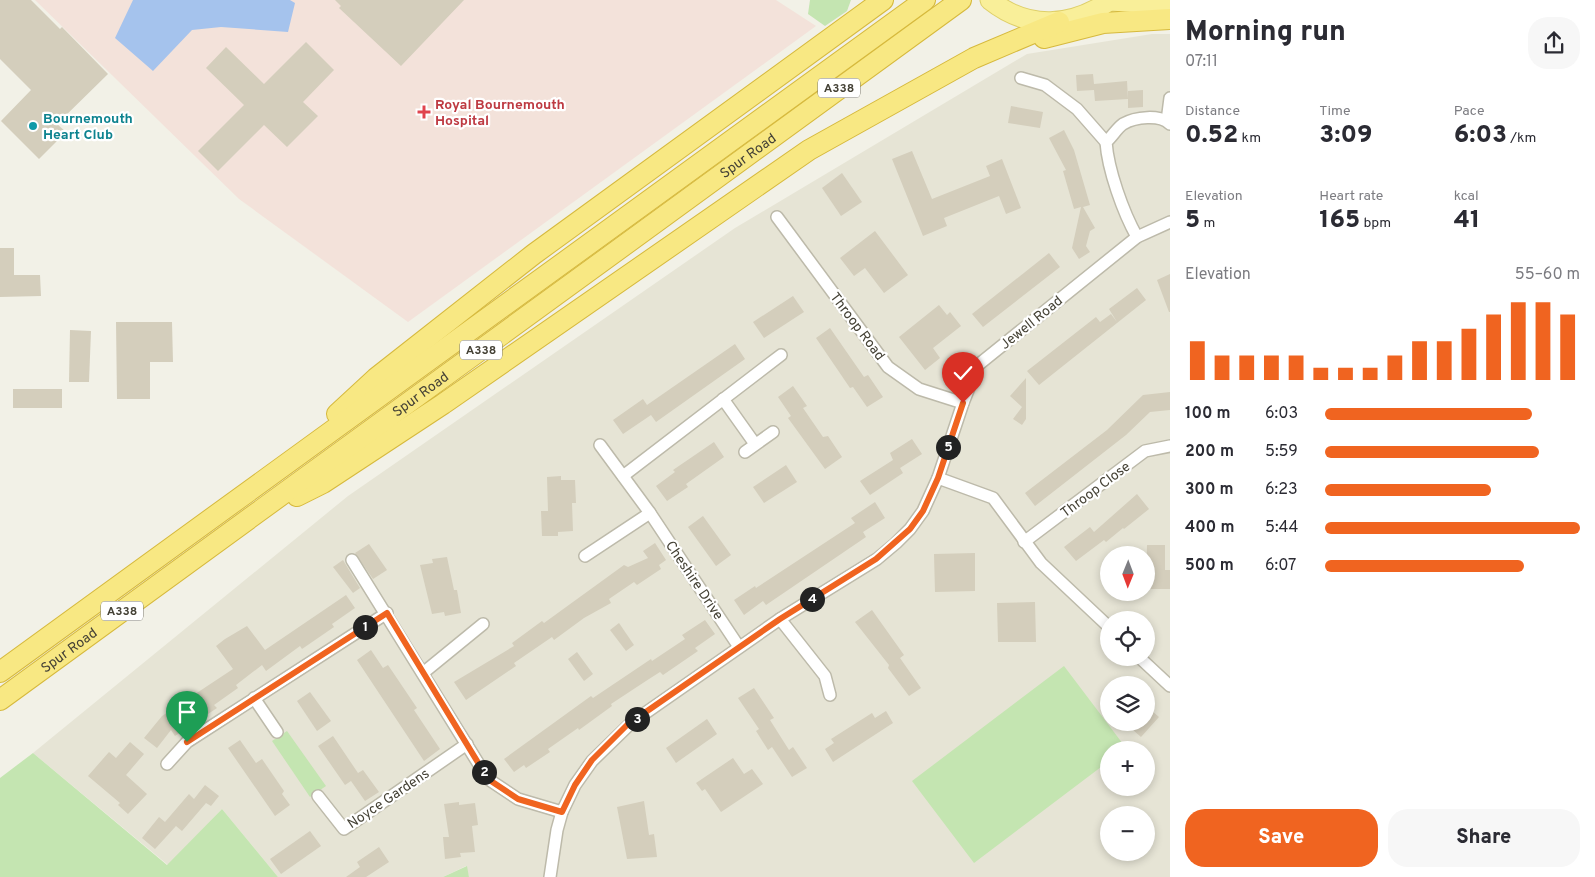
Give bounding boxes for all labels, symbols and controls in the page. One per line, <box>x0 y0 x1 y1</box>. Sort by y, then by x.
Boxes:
text: Morning run <box>1185 15 1346 51</box>
button: share <box>1528 17 1580 69</box>
text: 07:11 <box>1185 52 1218 72</box>
road number: A338 <box>818 78 860 98</box>
place label: Royal Bournemouth Hospital <box>435 97 565 130</box>
text: Distance <box>1185 103 1240 120</box>
text: Time <box>1319 103 1351 120</box>
text: Pace <box>1454 103 1484 120</box>
marker: Royal Bournemouth Hospital <box>417 105 431 119</box>
place label: Bournemouth Heart Club <box>43 111 133 144</box>
marker: Bournemouth Heart Club <box>27 120 39 132</box>
text: 0.52 <box>1185 120 1238 152</box>
text: 3:09 <box>1319 120 1373 152</box>
text: 6:03 <box>1454 120 1507 152</box>
street label: Spur Road <box>717 130 780 183</box>
text: km <box>1238 130 1261 147</box>
text: /km <box>1507 130 1536 147</box>
text: Elevation <box>1185 188 1243 205</box>
text: Heart rate <box>1319 188 1383 205</box>
text: kcal <box>1454 188 1479 205</box>
text: 5 <box>1185 205 1200 237</box>
text: 165 <box>1319 205 1360 237</box>
text: 41 <box>1454 205 1480 237</box>
text: m <box>1200 215 1215 232</box>
text: bpm <box>1360 215 1391 232</box>
text: Elevation <box>1185 265 1251 285</box>
text: 55–60 m <box>1515 265 1580 285</box>
street label: Throop Road <box>826 290 888 364</box>
street label: Jewell Road <box>997 293 1067 354</box>
road number: A338 <box>460 340 502 360</box>
pin <box>942 352 984 403</box>
icon: check <box>949 359 977 387</box>
street label: Spur Road <box>390 369 453 421</box>
text: 100 m <box>1185 404 1231 424</box>
text: 6:03 <box>1265 404 1298 424</box>
pin: 5 <box>936 434 960 460</box>
text: 5 <box>944 439 953 456</box>
text: 200 m <box>1185 442 1234 462</box>
text: 5:59 <box>1265 442 1298 462</box>
street label: Throop Close <box>1058 459 1134 522</box>
text: 300 m <box>1185 480 1233 500</box>
text: 6:23 <box>1265 480 1298 500</box>
text: 400 m <box>1185 518 1234 538</box>
text: 5:44 <box>1265 518 1298 538</box>
street label: Cheshire Drive <box>661 538 726 624</box>
north arrow <box>1100 546 1155 601</box>
map controls <box>1100 546 1155 861</box>
text: 500 m <box>1185 556 1234 576</box>
text: 6:07 <box>1265 556 1296 576</box>
pin: 4 <box>800 586 824 612</box>
text: 4 <box>808 591 817 608</box>
road number: A338 <box>101 602 143 620</box>
button: locate <box>1100 611 1155 666</box>
pin: 1 <box>352 614 378 640</box>
text: 1 <box>363 619 368 636</box>
street label: Spur Road <box>38 625 101 677</box>
button: layers <box>1100 676 1155 731</box>
pin <box>166 691 208 742</box>
icon: arrive <box>173 698 201 726</box>
pin: 3 <box>624 706 650 732</box>
text: 3 <box>633 711 642 728</box>
button: + <box>1100 741 1155 796</box>
pin: 2 <box>472 760 496 784</box>
text: 2 <box>480 764 489 781</box>
street label: Noyce Gardens <box>345 766 433 833</box>
button: − <box>1100 806 1155 861</box>
button: Save <box>1185 809 1378 867</box>
button: Share <box>1388 809 1580 867</box>

